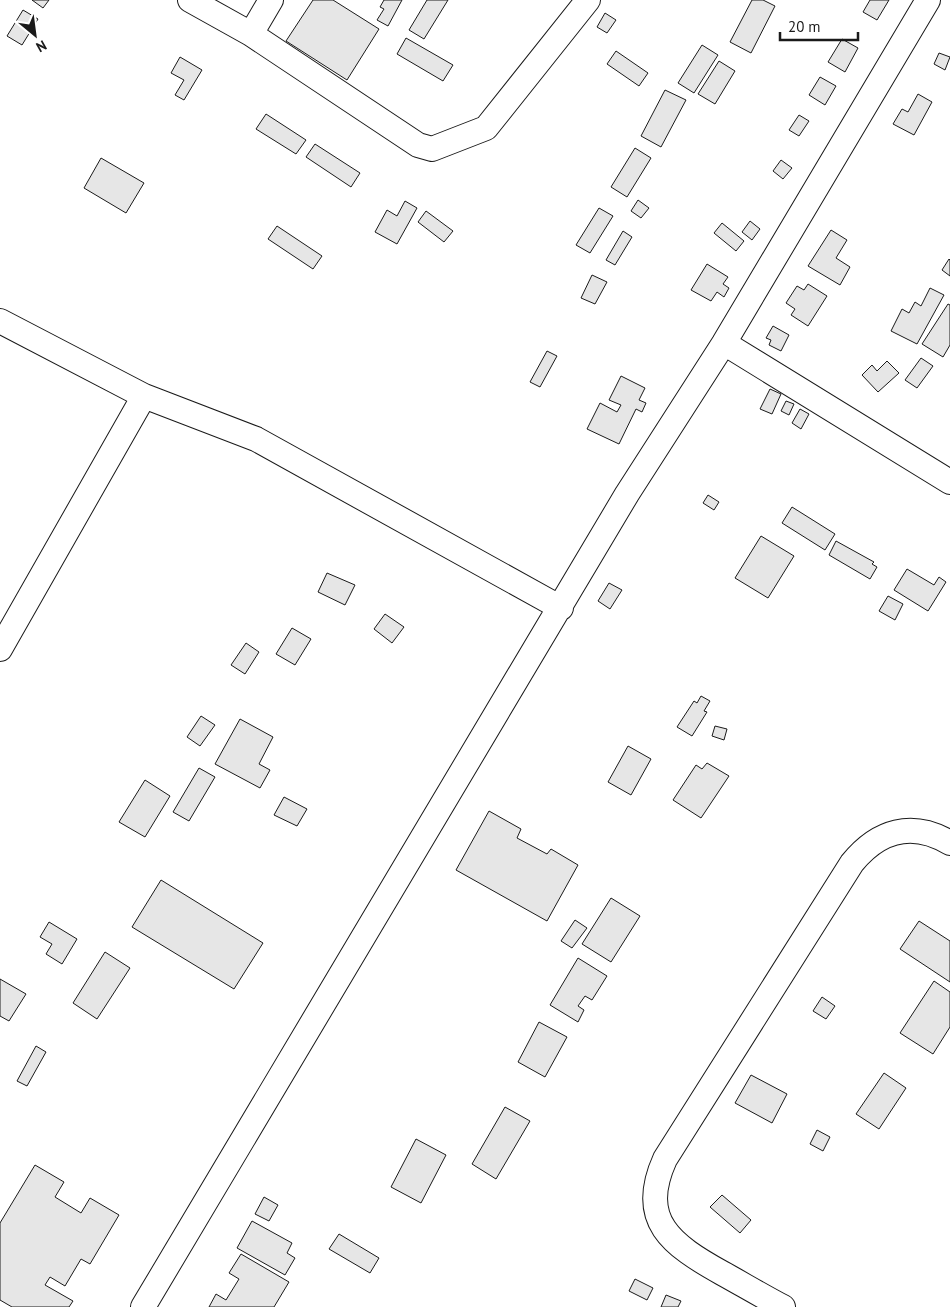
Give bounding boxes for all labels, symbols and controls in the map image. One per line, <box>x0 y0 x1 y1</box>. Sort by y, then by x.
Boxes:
north arrow <box>10 10 60 60</box>
scale bar <box>780 10 858 42</box>
text: 20 m <box>788 17 821 36</box>
text: N <box>33 36 50 56</box>

